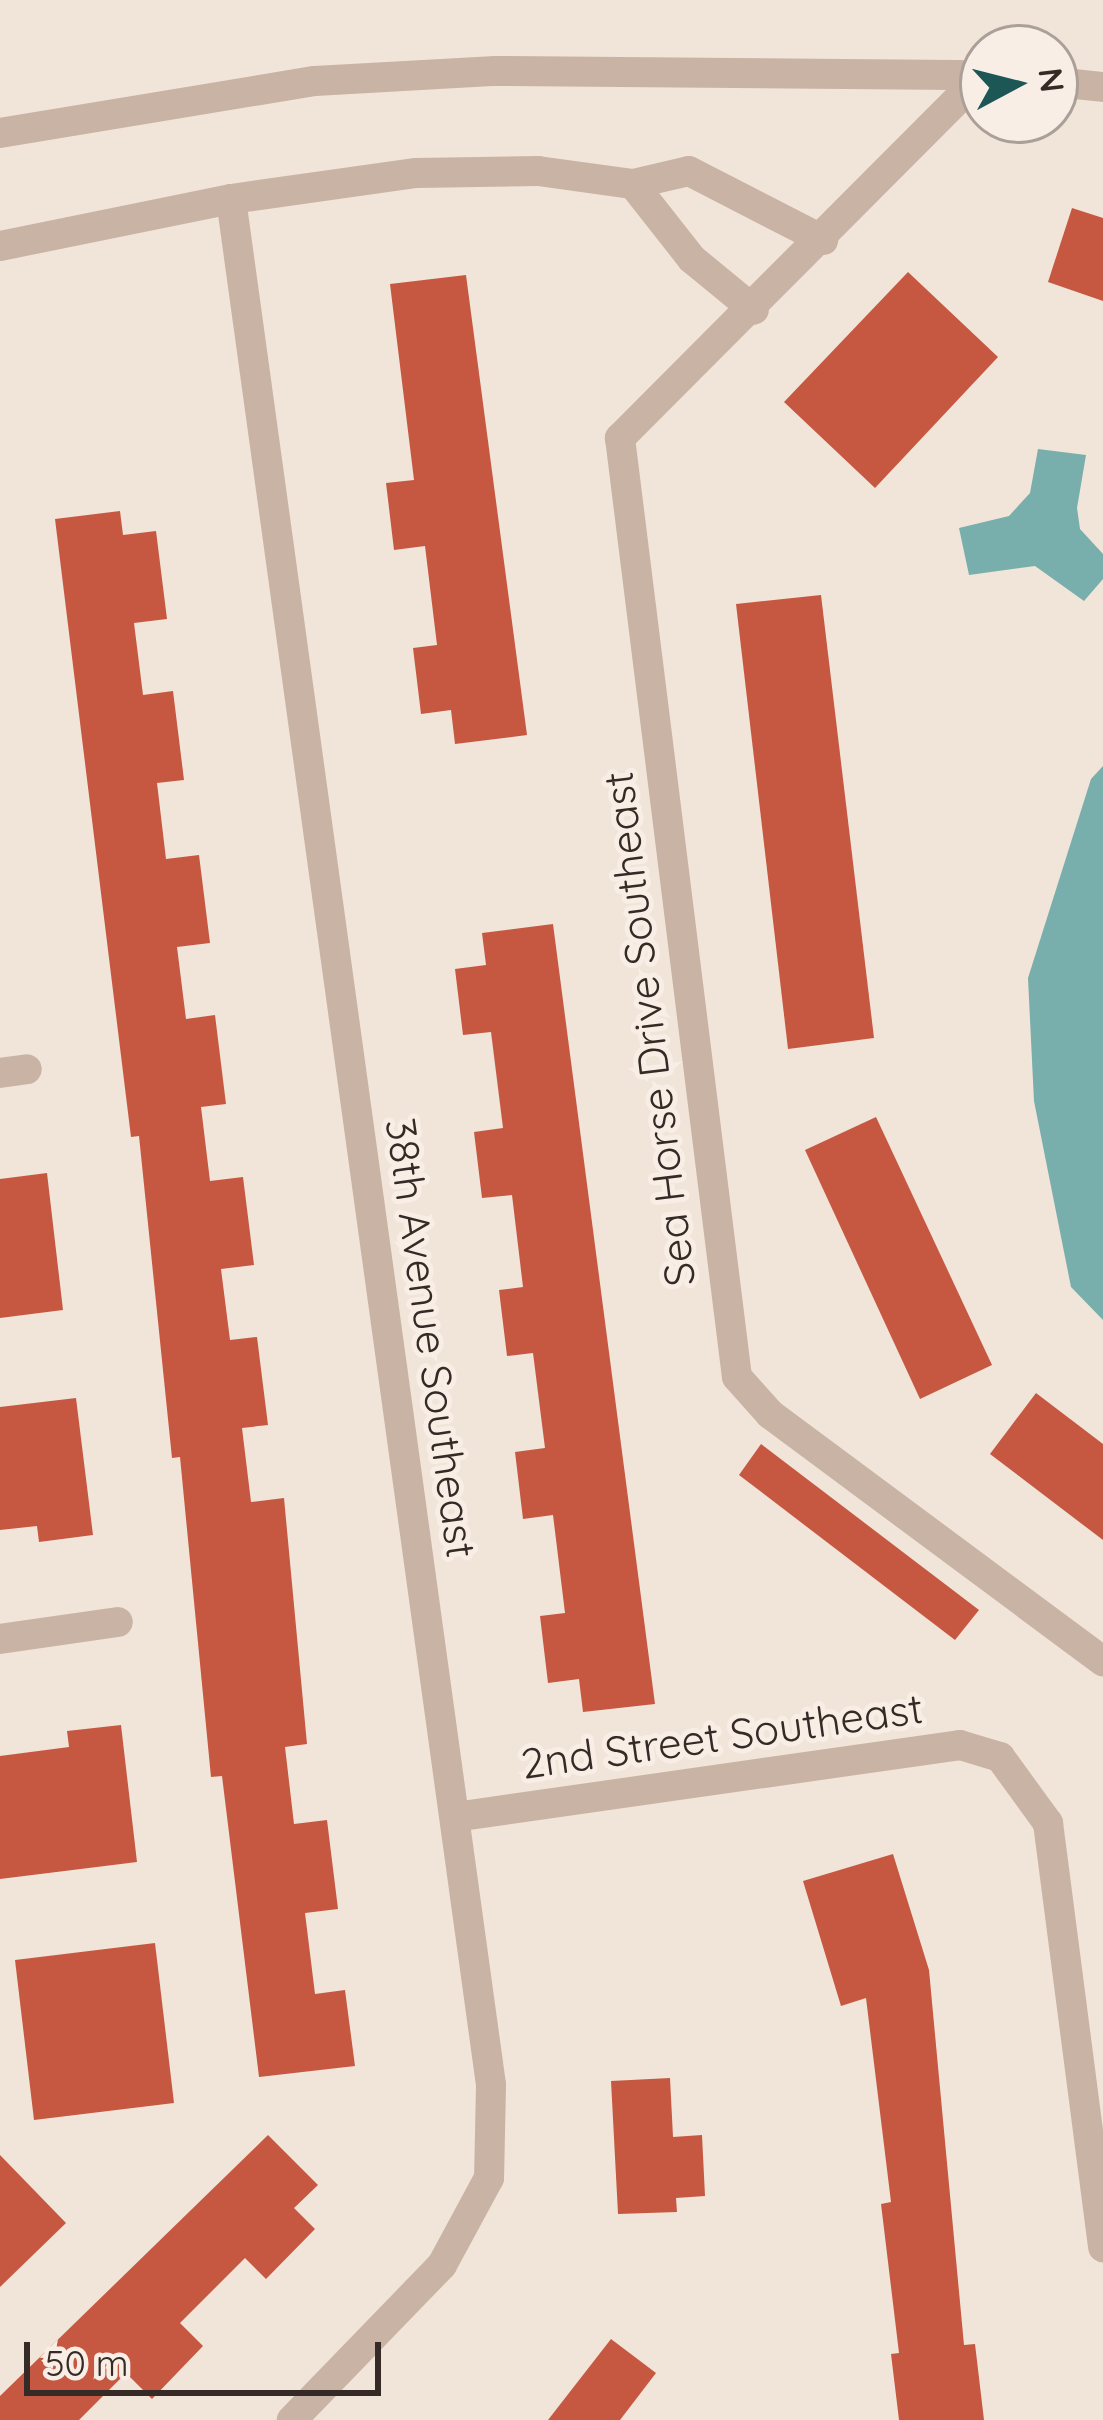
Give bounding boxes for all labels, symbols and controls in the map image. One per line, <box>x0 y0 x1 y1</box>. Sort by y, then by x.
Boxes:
north arrow <box>959 24 1079 144</box>
text: N <box>1030 65 1074 94</box>
street label: Sea Horse Drive Southeast <box>592 769 706 1289</box>
street label: 38th Avenue Southeast <box>375 1115 487 1561</box>
street label: 2nd Street Southeast <box>518 1683 926 1789</box>
scale bar <box>30 2318 387 2392</box>
text: 50 m <box>45 2340 129 2385</box>

